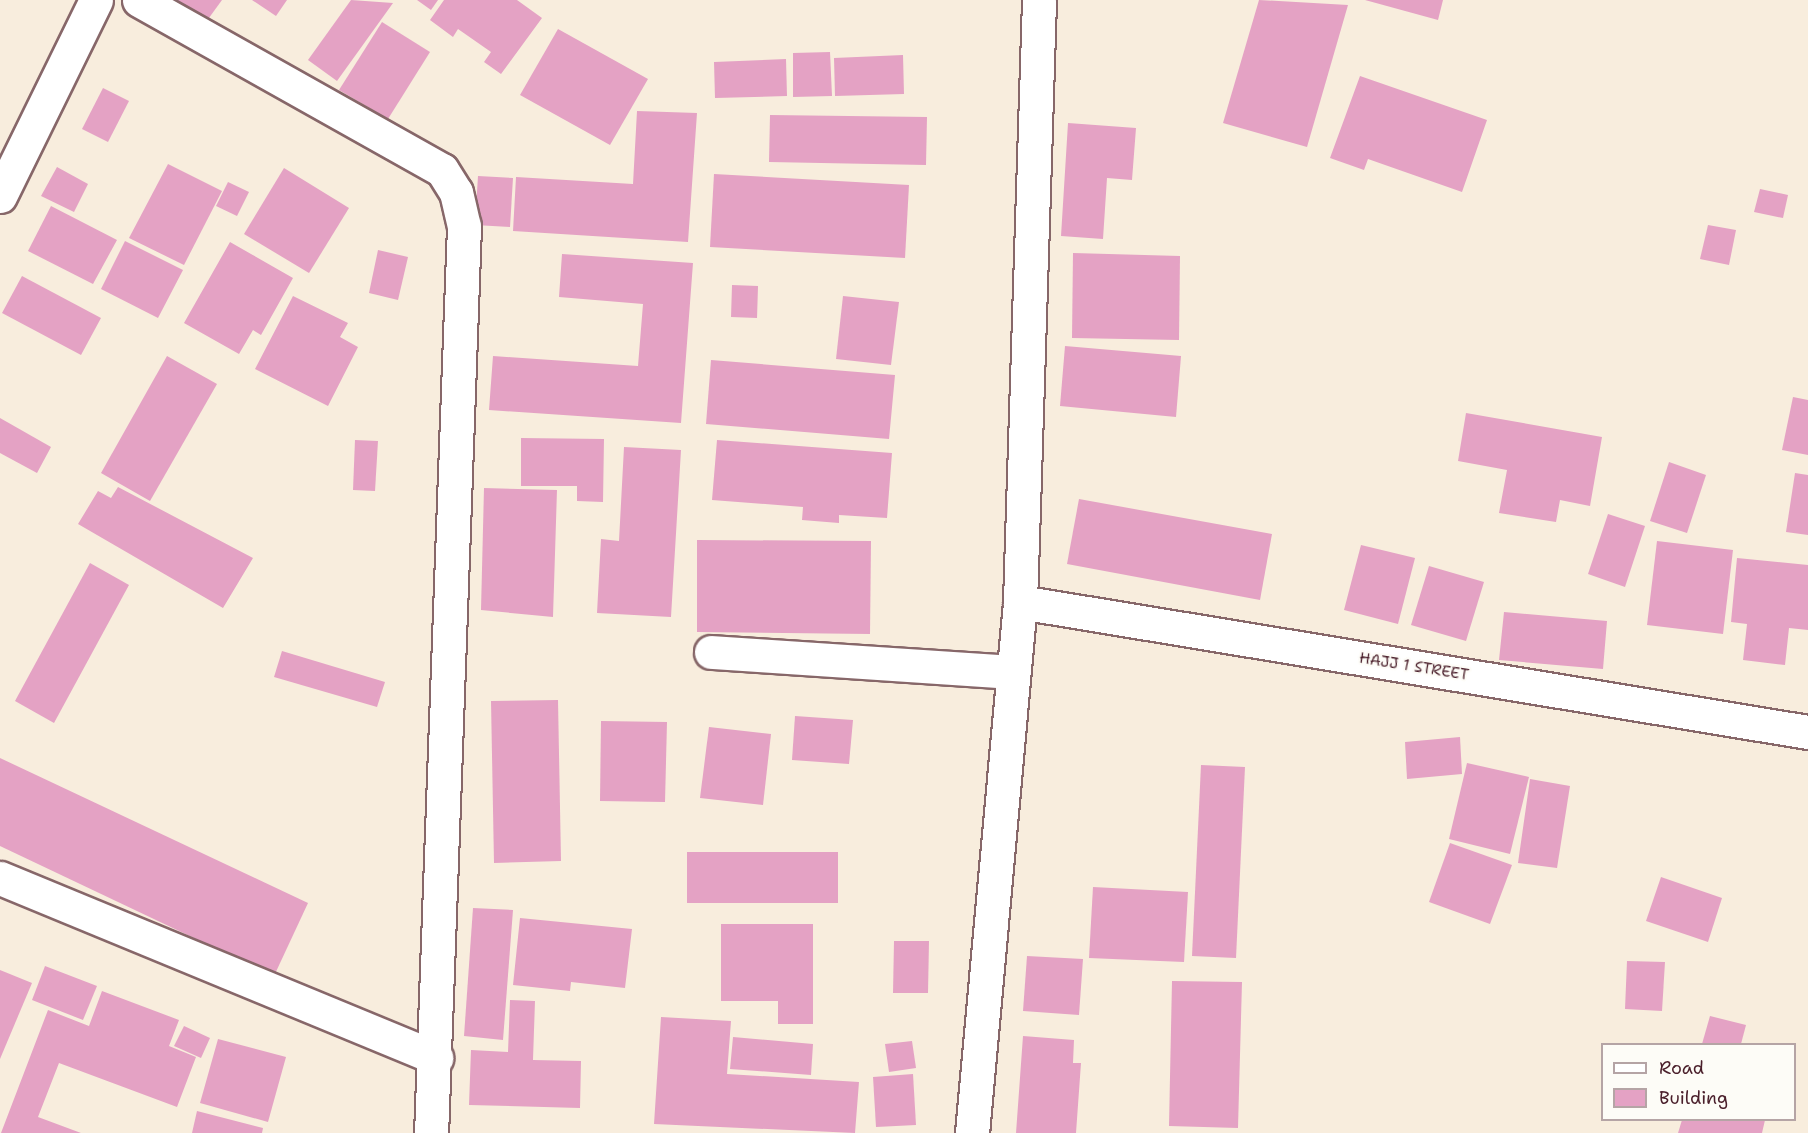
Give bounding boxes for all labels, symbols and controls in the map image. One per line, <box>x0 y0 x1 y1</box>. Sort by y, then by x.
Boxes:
street label: HAJJ 1 STREET <box>1358 649 1470 685</box>
legend <box>1601 1043 1796 1121</box>
text: Road <box>1659 1056 1704 1080</box>
text: Building <box>1659 1086 1728 1110</box>

